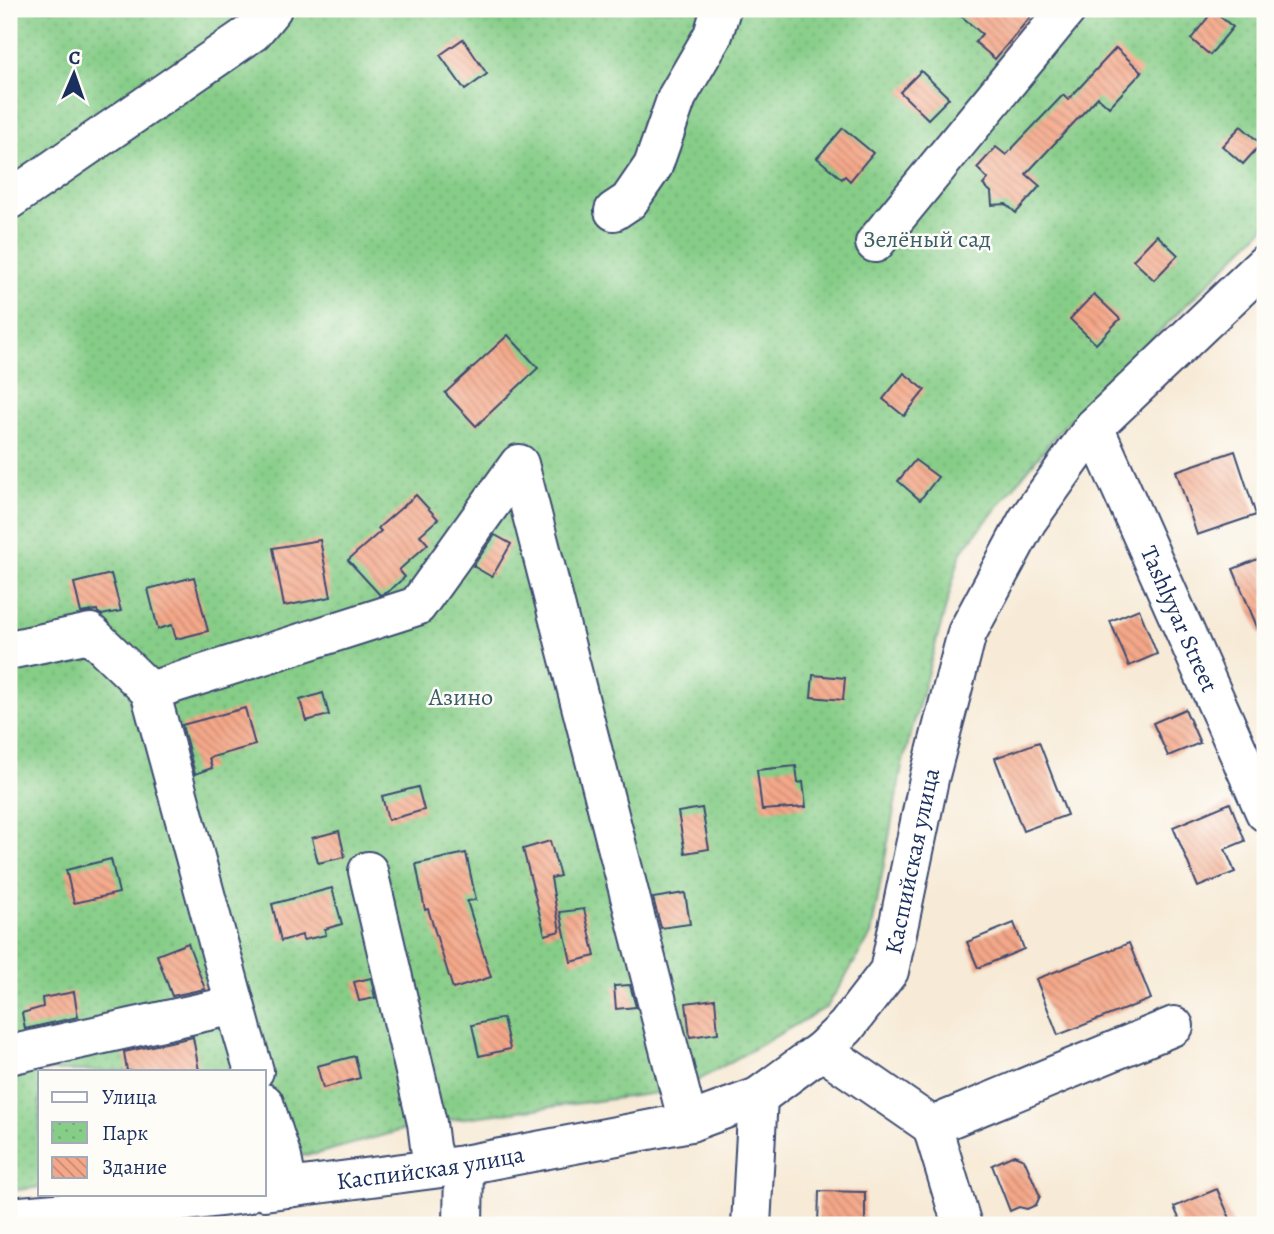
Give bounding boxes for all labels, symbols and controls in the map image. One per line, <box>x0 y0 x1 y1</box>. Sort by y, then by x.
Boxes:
north arrow <box>38 38 108 108</box>
text: С <box>68 45 81 71</box>
park label: Зелёный сад <box>863 223 991 255</box>
street label: Tashlyyar Street <box>1133 541 1226 697</box>
park label: Азино <box>428 681 493 713</box>
street label: Каспийская улица <box>877 764 947 957</box>
legend <box>38 1070 266 1196</box>
text: Улица <box>102 1083 157 1111</box>
text: Парк <box>102 1119 148 1147</box>
street label: Каспийская улица <box>335 1138 527 1197</box>
text: Здание <box>102 1153 167 1181</box>

